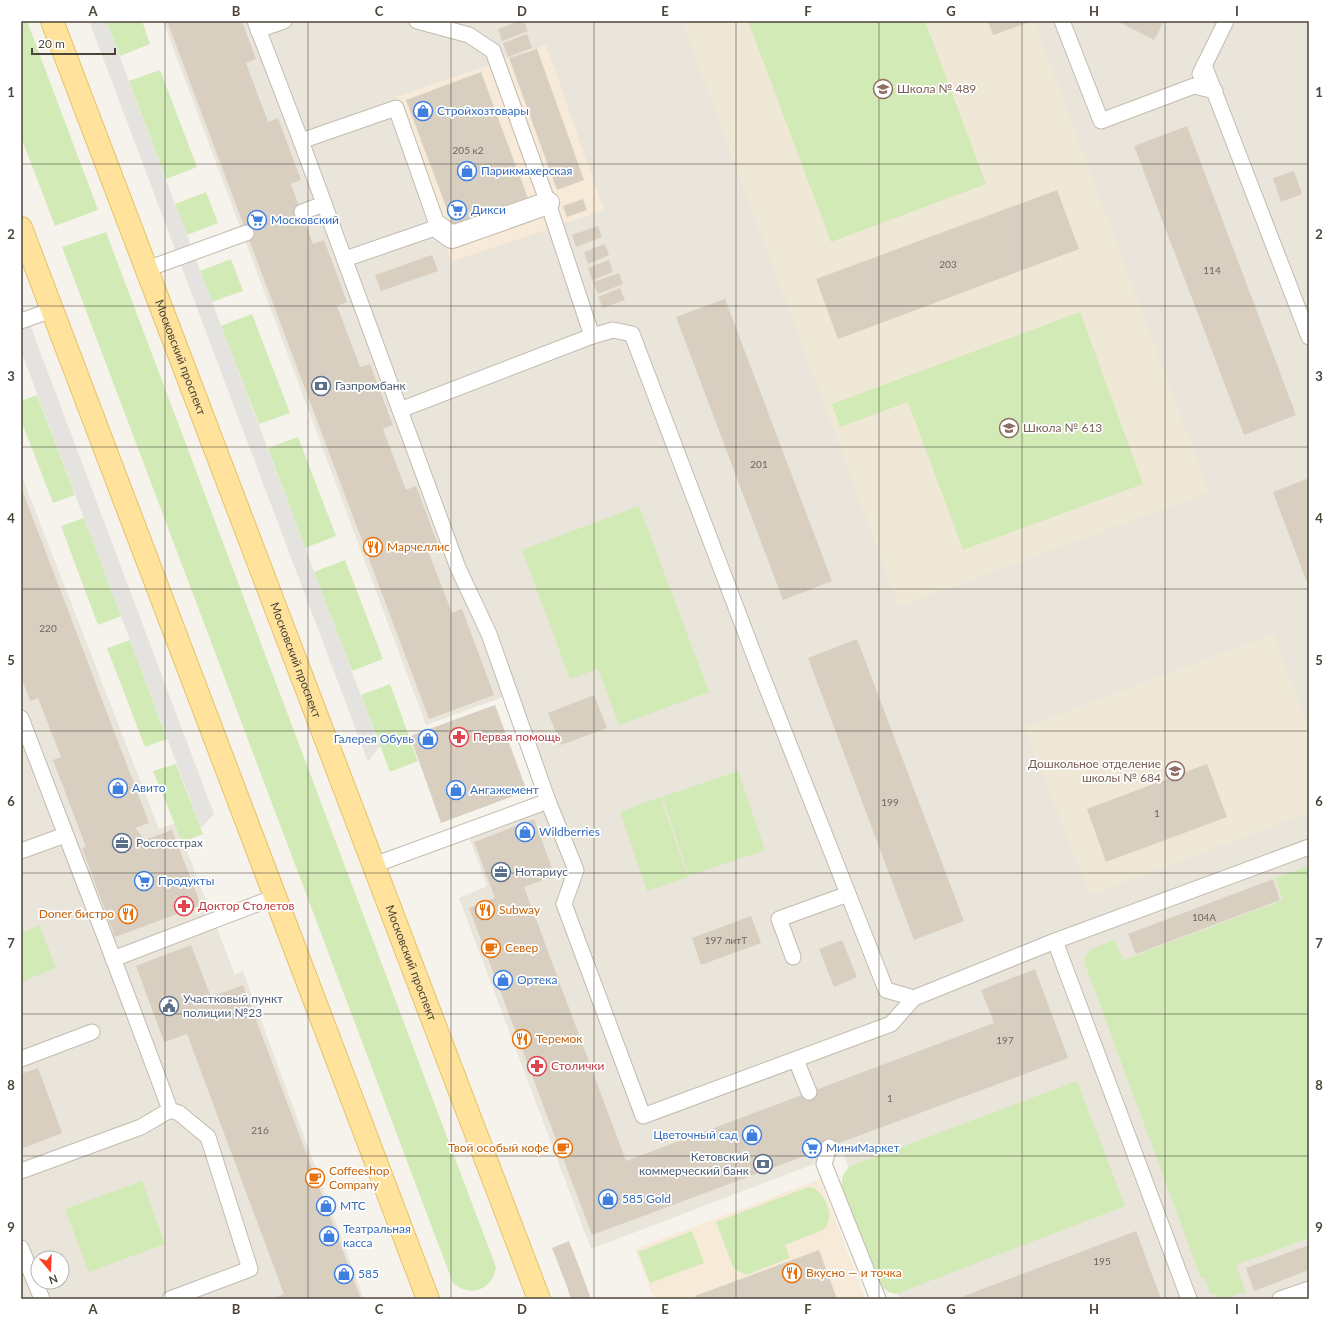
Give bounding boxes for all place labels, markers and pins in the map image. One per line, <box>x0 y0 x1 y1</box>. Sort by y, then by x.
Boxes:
school or university icon: Школа № 489 <box>872 78 894 100</box>
place label: Школа № 489 <box>897 81 976 96</box>
shop icon: Стройхозтовары <box>412 100 434 122</box>
place label: Стройхозтовары <box>437 103 529 118</box>
shop icon: Парикмахерская <box>456 160 478 182</box>
place label: Парикмахерская <box>481 163 573 178</box>
supermarket icon: Дикси <box>446 199 468 221</box>
place label: Дикси <box>471 202 506 217</box>
supermarket icon: Московский <box>246 209 268 231</box>
place label: Московский <box>271 212 339 227</box>
bank icon: Газпромбанк <box>310 375 332 397</box>
place label: Газпромбанк <box>335 378 407 393</box>
school or university icon: Школа № 613 <box>998 417 1020 439</box>
place label: Школа № 613 <box>1023 420 1102 435</box>
restaurant icon: Марчеллис <box>362 536 384 558</box>
place label: Марчеллис <box>387 539 450 554</box>
pharmacy icon: Первая помощь <box>448 726 470 748</box>
shop icon: Галерея Обувь <box>417 728 439 750</box>
place label: Первая помощь <box>473 729 561 744</box>
place label: Галерея Обувь <box>334 731 414 746</box>
place label: Дошкольное отделение школы № 684 <box>1028 756 1161 785</box>
school or university icon: Дошкольное отделение школы № 684 <box>1164 760 1186 782</box>
shop icon: Авито <box>107 777 129 799</box>
shop icon: Ангажемент <box>445 779 467 801</box>
place label: Авито <box>132 780 166 795</box>
place label: Ангажемент <box>470 782 539 797</box>
shop icon: Wildberries <box>514 821 536 843</box>
place label: Wildberries <box>539 824 600 839</box>
office icon: Росгосстрах <box>111 832 133 854</box>
place label: Росгосстрах <box>136 835 203 850</box>
office icon: Нотариус <box>490 861 512 883</box>
place label: Нотариус <box>515 864 568 879</box>
supermarket icon: Продукты <box>133 870 155 892</box>
place label: Продукты <box>158 873 214 888</box>
pharmacy icon: Доктор Столетов <box>173 895 195 917</box>
place label: Доктор Столетов <box>198 898 295 913</box>
restaurant icon: Subway <box>474 899 496 921</box>
place label: Subway <box>499 902 541 917</box>
restaurant icon: Doner бистро <box>117 903 139 925</box>
place label: Doner бистро <box>39 906 114 921</box>
cafe icon: Север <box>480 937 502 959</box>
place label: Север <box>505 940 539 955</box>
shop icon: Ортека <box>492 969 514 991</box>
place label: Ортека <box>517 972 557 987</box>
place label: Участковый пункт полиции №23 <box>183 991 283 1020</box>
public building icon: Участковый пункт полиции №23 <box>158 995 180 1017</box>
restaurant icon: Теремок <box>511 1028 533 1050</box>
place label: Теремок <box>536 1031 583 1046</box>
pharmacy icon: Столички <box>526 1055 548 1077</box>
place label: Столички <box>551 1058 605 1073</box>
shop icon: Цветочный сад <box>741 1124 763 1146</box>
place label: Цветочный сад <box>653 1127 739 1142</box>
cafe icon: Твой особый кофе <box>552 1137 574 1159</box>
supermarket icon: МиниМаркет <box>801 1137 823 1159</box>
place label: Твой особый кофе <box>448 1140 549 1155</box>
place label: МиниМаркет <box>826 1140 900 1155</box>
place label: Кетовский коммерческий банк <box>639 1149 750 1178</box>
bank icon: Кетовский коммерческий банк <box>752 1153 774 1175</box>
place label: Coffeeshop Company <box>329 1163 390 1192</box>
cafe icon: Coffeeshop Company <box>304 1167 326 1189</box>
shop icon: 585 Gold <box>597 1188 619 1210</box>
place label: 585 Gold <box>622 1191 671 1206</box>
shop icon: МТС <box>315 1195 337 1217</box>
place label: МТС <box>340 1198 366 1213</box>
place label: Театральная касса <box>343 1221 411 1250</box>
shop icon: Театральная касса <box>318 1225 340 1247</box>
restaurant icon: Вкусно — и точка <box>781 1262 803 1284</box>
shop icon: 585 <box>333 1263 355 1285</box>
place label: Вкусно — и точка <box>806 1265 902 1280</box>
place label: 585 <box>358 1266 379 1281</box>

